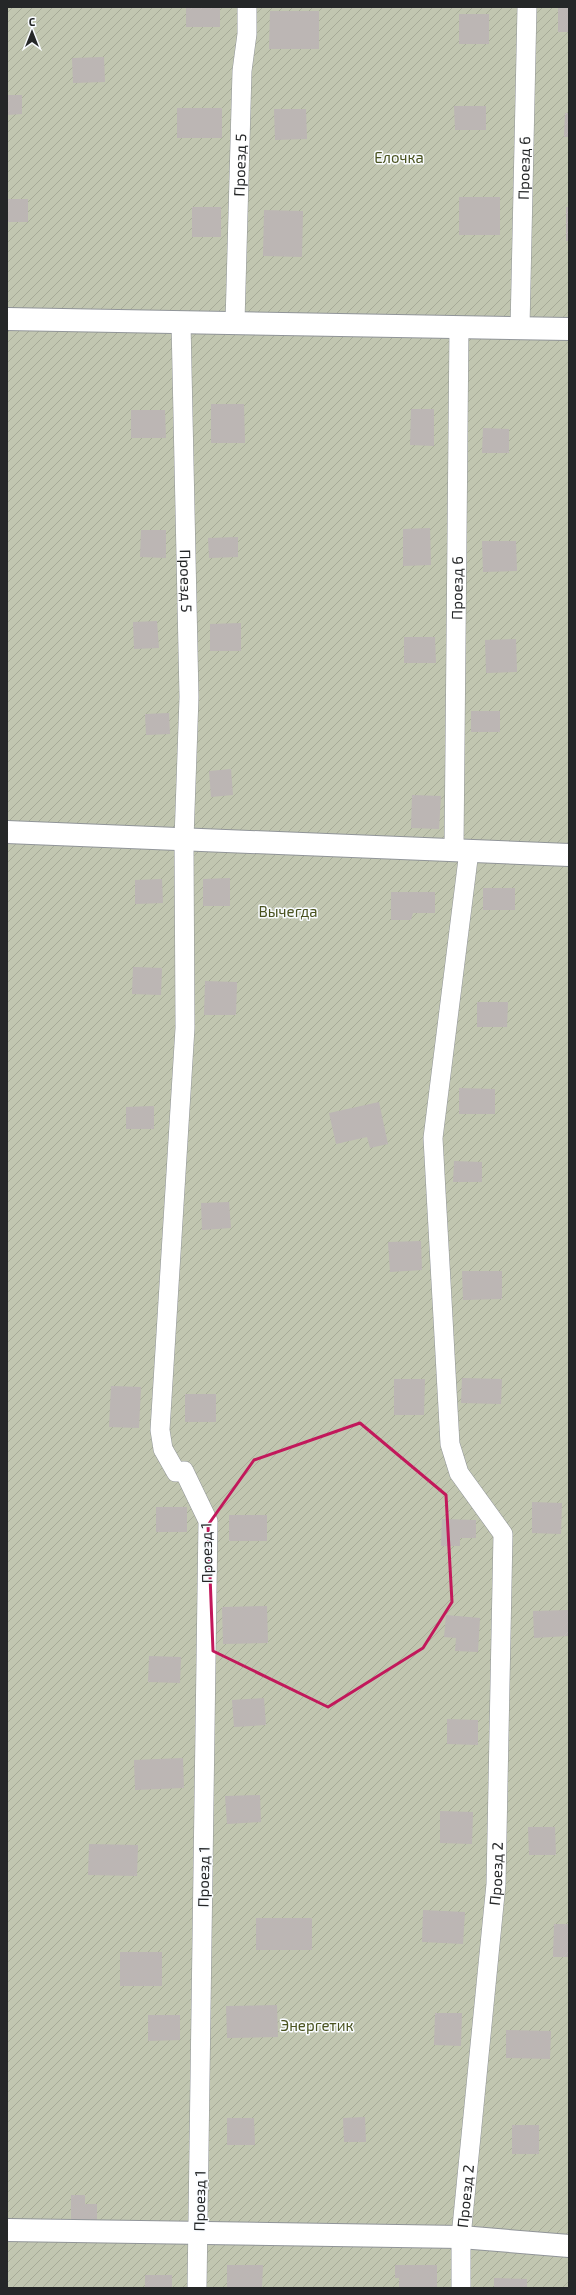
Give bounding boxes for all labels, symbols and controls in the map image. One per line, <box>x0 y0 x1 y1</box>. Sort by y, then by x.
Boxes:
north arrow <box>12 12 52 52</box>
text: С <box>29 15 36 28</box>
street label: Проезд 5 <box>230 133 249 197</box>
street label: Проезд 6 <box>514 136 533 200</box>
park label: Елочка <box>374 148 424 166</box>
street label: Проезд 5 <box>177 549 196 613</box>
street label: Проезд 6 <box>447 556 466 620</box>
park label: Вычегда <box>258 902 318 920</box>
street label: Проезд 1 <box>196 1522 216 1584</box>
street label: Проезд 2 <box>485 1842 506 1906</box>
street label: Проезд 1 <box>193 1846 213 1908</box>
park label: Энергетик <box>280 2016 354 2034</box>
street label: Проезд 2 <box>453 2164 477 2229</box>
street label: Проезд 1 <box>189 2170 209 2232</box>

